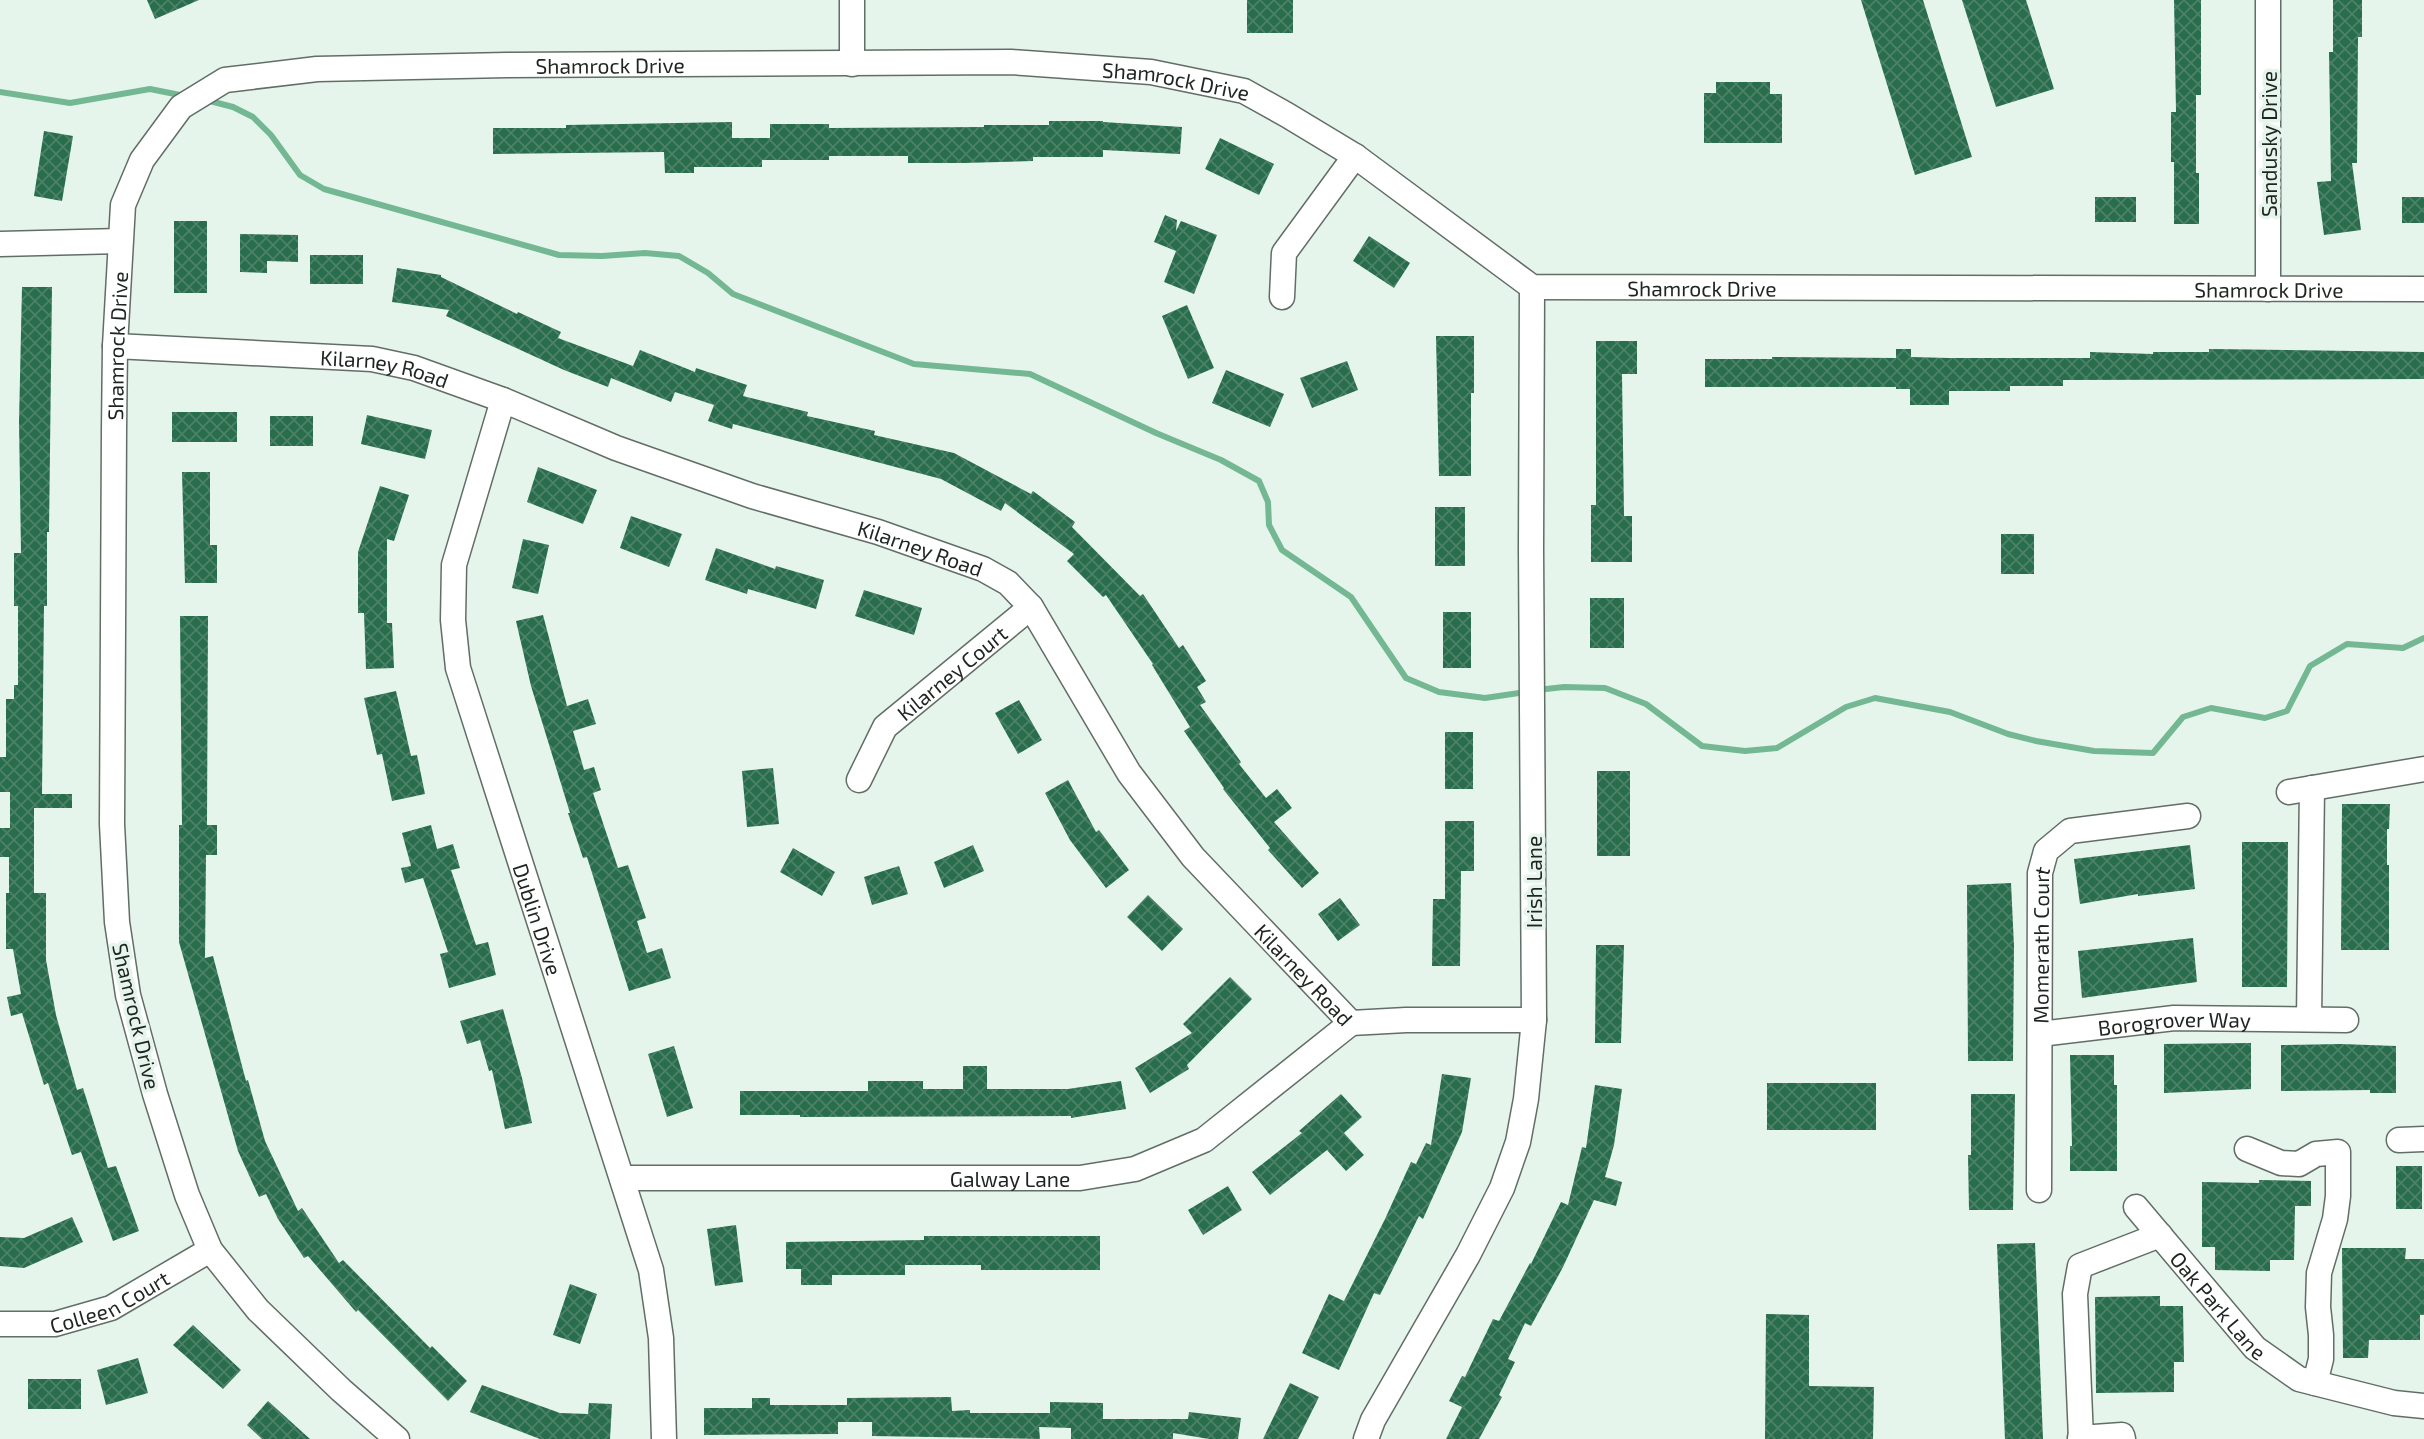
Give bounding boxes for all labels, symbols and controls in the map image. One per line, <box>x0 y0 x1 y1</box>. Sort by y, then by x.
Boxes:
street label: Shamrock Drive <box>535 51 685 77</box>
street label: Shamrock Drive <box>1101 56 1252 104</box>
street label: Sandusky Drive <box>2256 71 2281 217</box>
street label: Shamrock Drive <box>102 270 132 420</box>
street label: Shamrock Drive <box>1627 275 1777 300</box>
street label: Shamrock Drive <box>2194 276 2344 301</box>
street label: Kilarney Road <box>320 344 452 392</box>
street label: Kilarney Road <box>855 514 986 581</box>
street label: Kilarney Court <box>891 620 1011 725</box>
street label: Irish Lane <box>1521 836 1546 928</box>
street label: Dublin Drive <box>509 860 568 978</box>
street label: Momerath Court <box>2027 863 2054 1024</box>
street label: Kilarney Road <box>1250 918 1359 1030</box>
street label: Shamrock Drive <box>108 940 166 1092</box>
street label: Borogrover Way <box>2096 1006 2251 1040</box>
street label: Galway Lane <box>950 1166 1070 1191</box>
street label: Oak Park Lane <box>2166 1246 2271 1364</box>
street label: Colleen Court <box>47 1264 173 1337</box>

